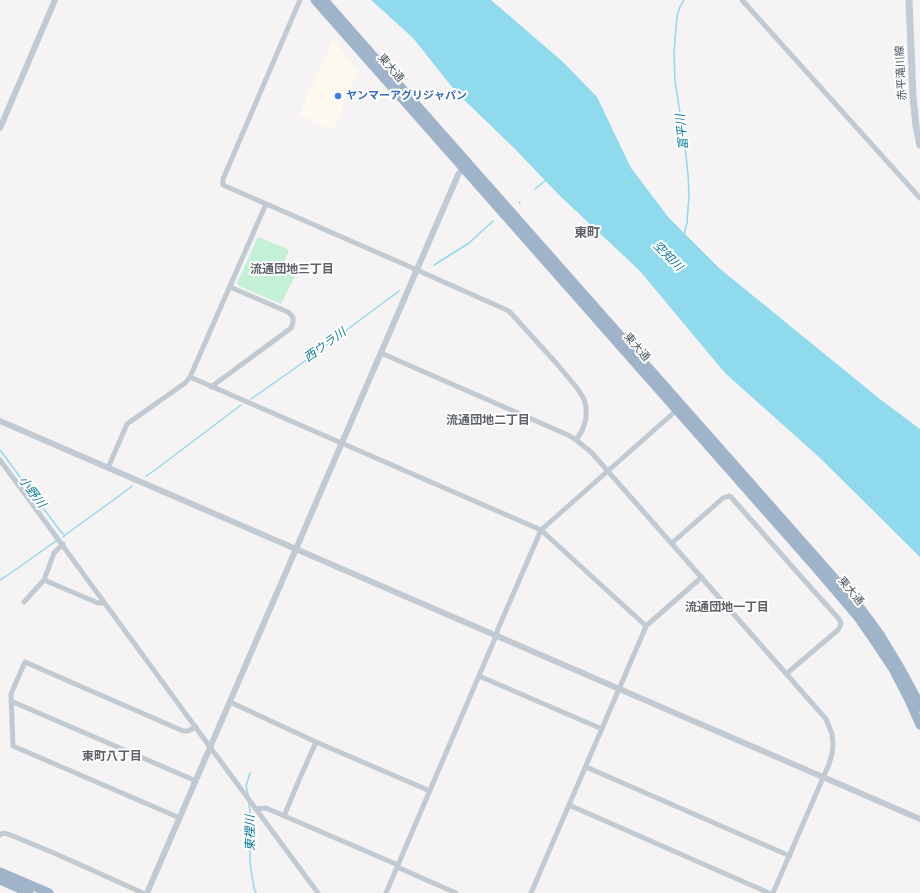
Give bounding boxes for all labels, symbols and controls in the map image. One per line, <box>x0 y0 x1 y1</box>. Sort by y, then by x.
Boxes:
street label: 赤平滝川線 <box>893 45 909 101</box>
street label: 東大通 <box>375 51 407 85</box>
place label: ヤンマーアグリジャパン <box>346 89 467 103</box>
marker: ヤンマーアグリジャパン <box>333 91 343 101</box>
water label: 富平川 <box>673 113 691 151</box>
district label: 東町 <box>574 225 600 241</box>
water label: 空知川 <box>650 238 686 274</box>
district label: 流通団地三丁目 <box>250 262 334 276</box>
water label: 西ウラ川 <box>301 325 349 365</box>
street label: 東大通 <box>621 330 653 364</box>
district label: 流通団地二丁目 <box>446 413 530 427</box>
water label: 小野川 <box>15 473 49 511</box>
street label: 東大通 <box>835 574 867 608</box>
district label: 流通団地一丁目 <box>685 600 769 614</box>
district label: 東町八丁目 <box>82 749 142 763</box>
water label: 東裡川 <box>243 815 257 851</box>

